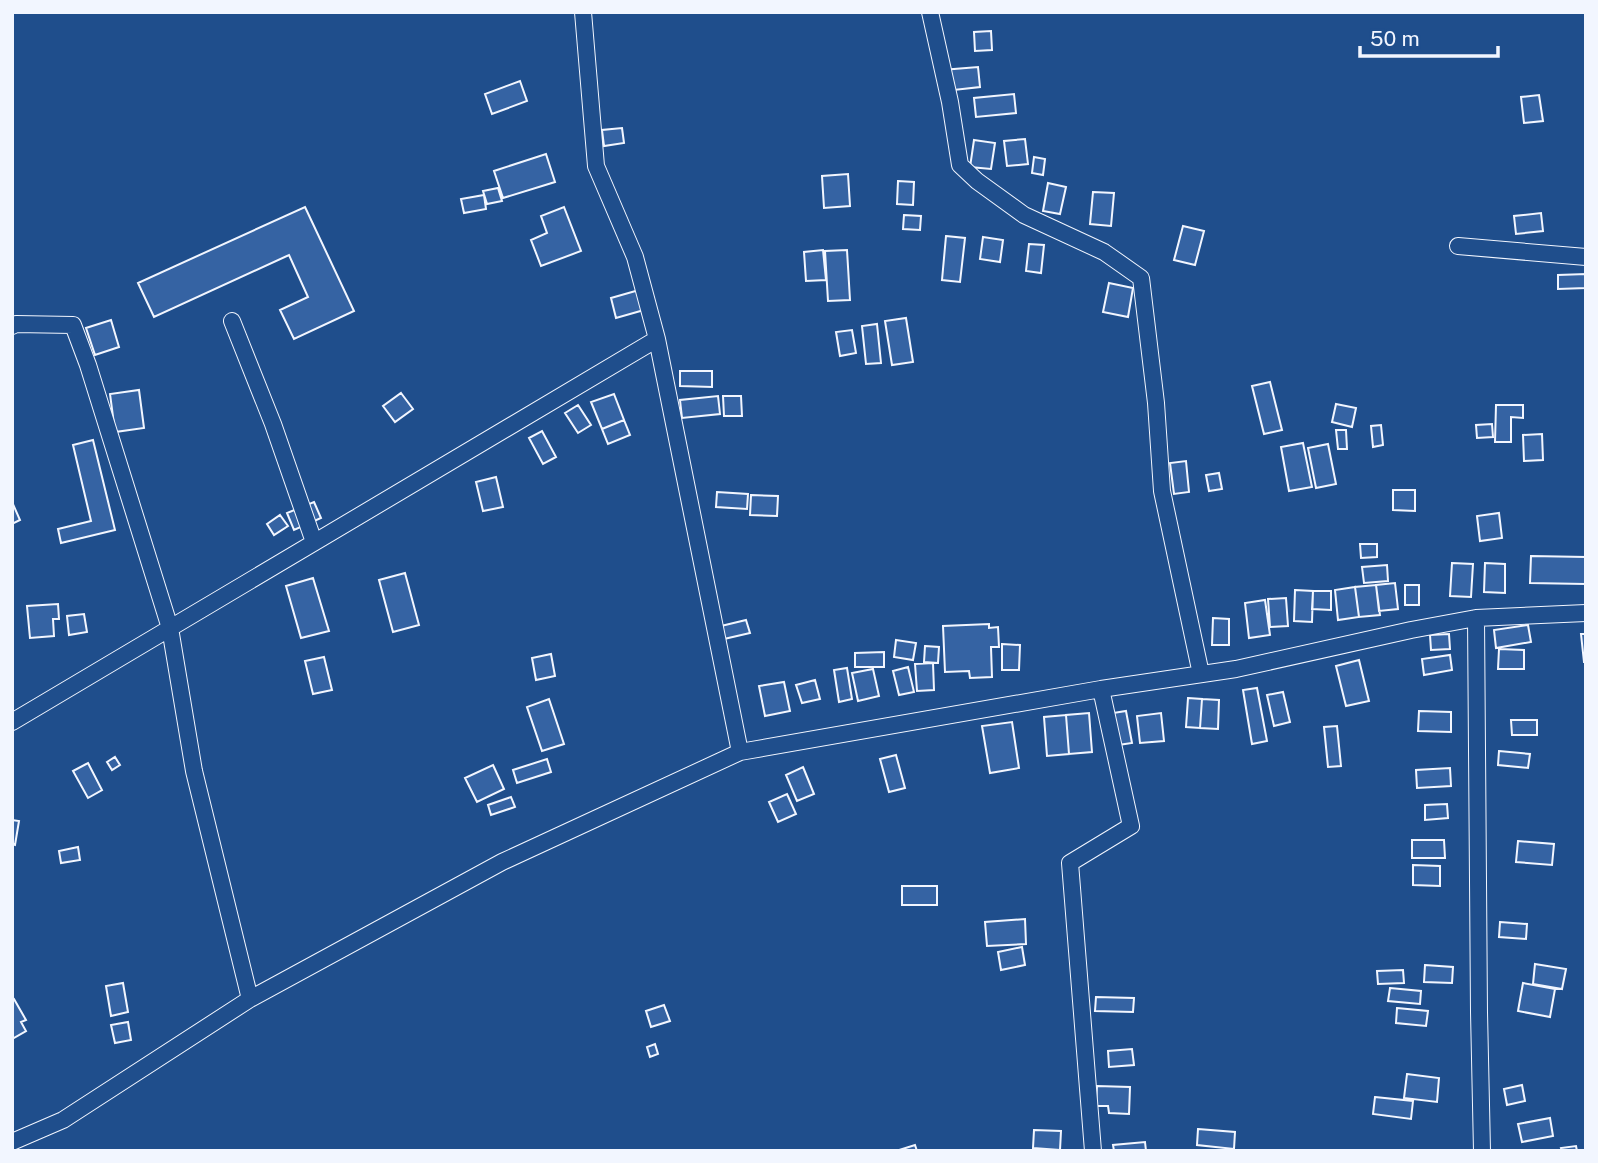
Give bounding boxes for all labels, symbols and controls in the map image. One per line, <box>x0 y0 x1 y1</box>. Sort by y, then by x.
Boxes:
scale bar <box>1360 14 1498 58</box>
text: 50 m <box>1370 26 1420 51</box>

